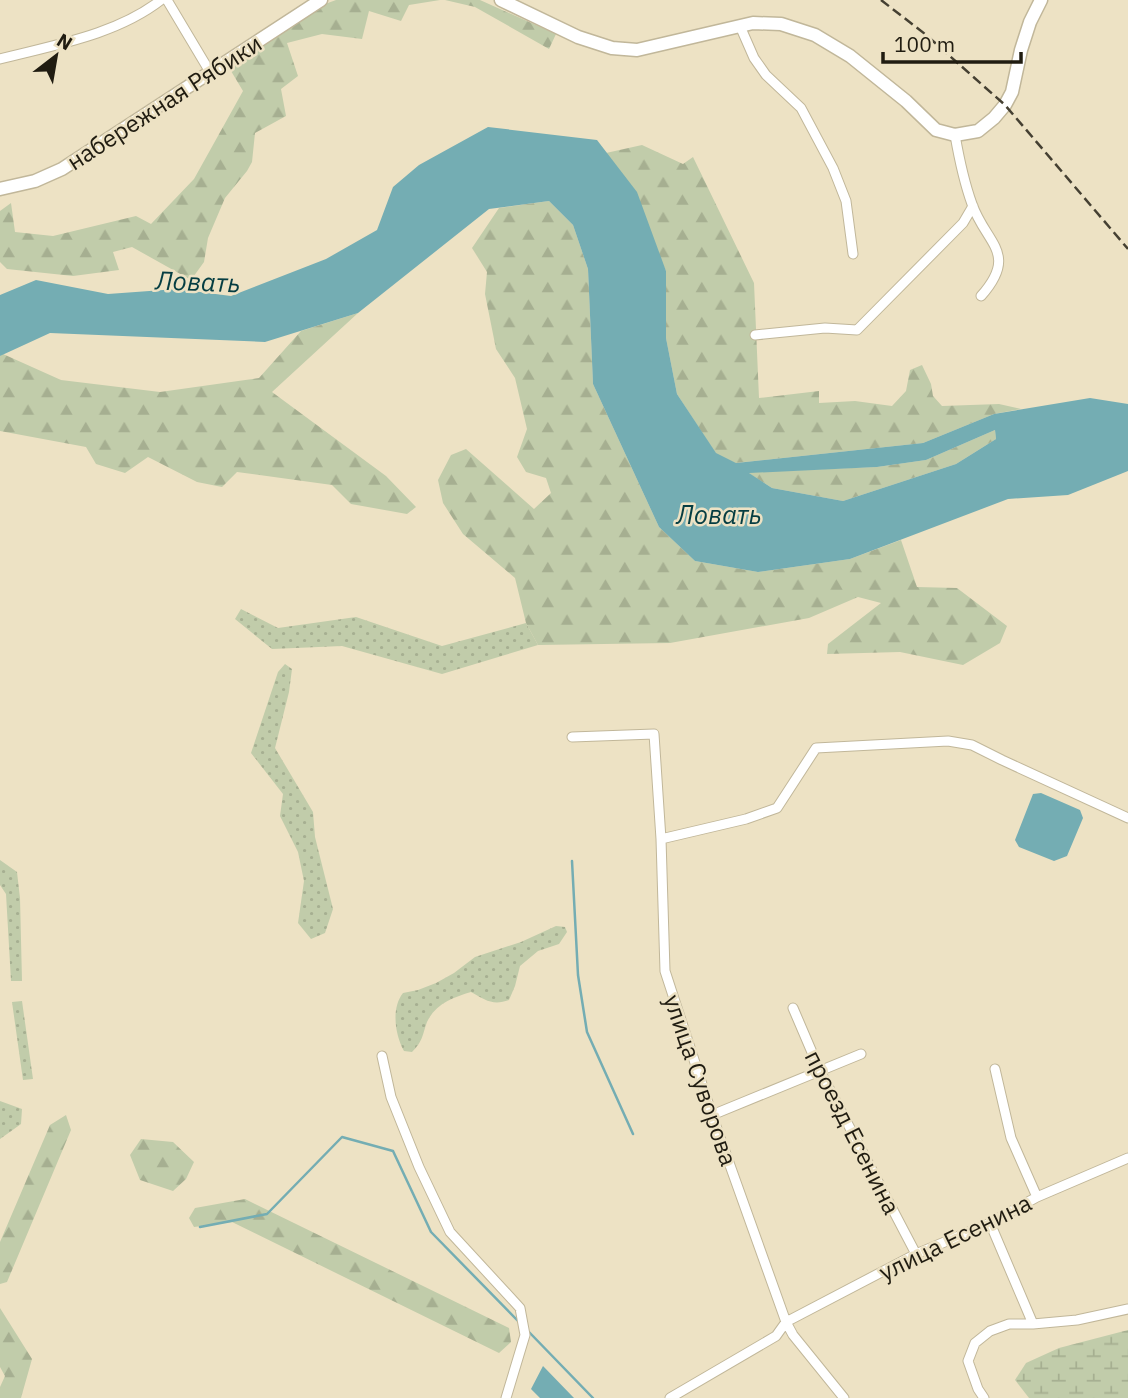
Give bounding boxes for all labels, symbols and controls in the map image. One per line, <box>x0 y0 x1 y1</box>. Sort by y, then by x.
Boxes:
north arrow <box>21 21 91 91</box>
scale bar <box>883 21 1021 65</box>
street label: набережная Рябики <box>60 27 268 177</box>
text: N <box>53 28 77 55</box>
text: 100 m <box>894 30 955 58</box>
water label: Ловать <box>153 262 241 299</box>
water label: Ловать <box>675 497 761 531</box>
street label: улица Суворова <box>657 990 745 1170</box>
street label: проезд Есенина <box>798 1044 908 1220</box>
street label: улица Есенина <box>873 1186 1037 1288</box>

